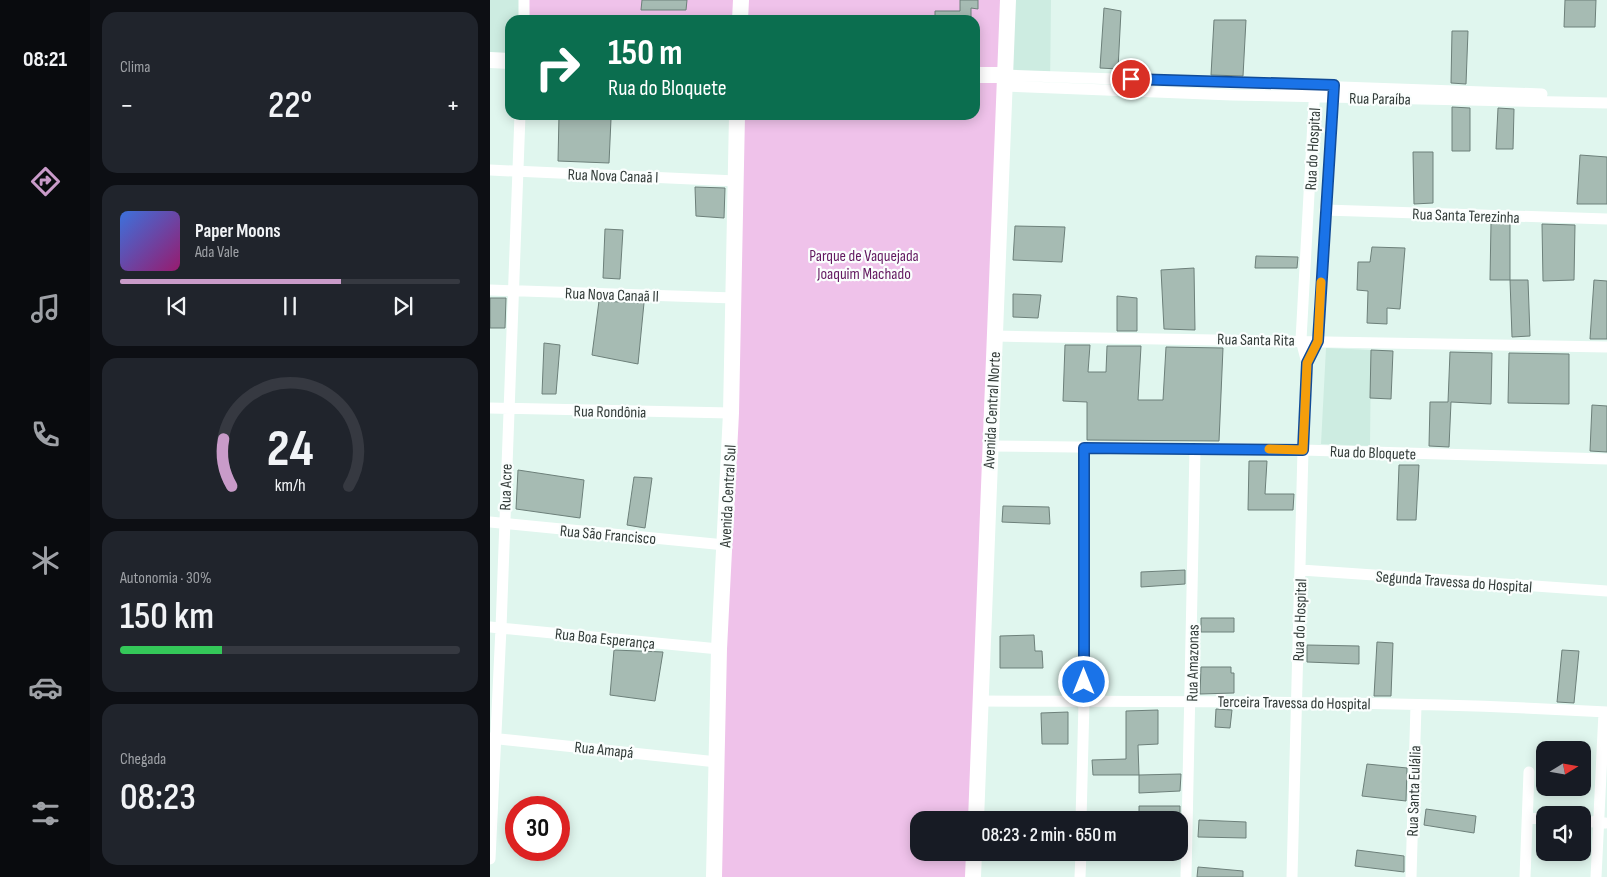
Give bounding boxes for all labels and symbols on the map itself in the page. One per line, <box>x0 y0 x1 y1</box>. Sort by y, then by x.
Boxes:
pin <box>1110 58 1152 100</box>
street label: Rua Paraíba <box>1349 89 1411 110</box>
street label: Rua do Hospital <box>1302 107 1325 191</box>
street label: Rua Nova Canaã I <box>567 165 659 188</box>
street label: Rua Santa Terezinha <box>1412 205 1520 228</box>
park label: Parque de Vaquejada Joaquim Machado <box>809 247 919 284</box>
street label: Rua Nova Canaã II <box>565 284 659 307</box>
street label: Rua Santa Rita <box>1217 330 1295 351</box>
street label: Avenida Central Norte <box>980 351 1005 470</box>
street label: Rua Rondônia <box>573 402 647 423</box>
street label: Rua do Bloquete <box>1329 442 1416 464</box>
street label: Avenida Central Sul <box>716 444 741 549</box>
street label: Rua Acre <box>496 463 517 511</box>
street label: Rua São Francisco <box>559 522 657 549</box>
street label: Segunda Travessa do Hospital <box>1375 568 1533 597</box>
street label: Rua do Hospital <box>1290 578 1311 662</box>
street label: Rua Amazonas <box>1183 624 1204 702</box>
street label: Rua Boa Esperança <box>554 625 656 654</box>
position arrow <box>1057 655 1109 707</box>
street label: Terceira Travessa do Hospital <box>1217 693 1371 714</box>
street label: Rua Amapá <box>573 738 634 763</box>
north arrow <box>1536 741 1591 796</box>
street label: Rua Santa Eulália <box>1403 745 1426 837</box>
speed limit sign: 30 <box>505 796 570 861</box>

